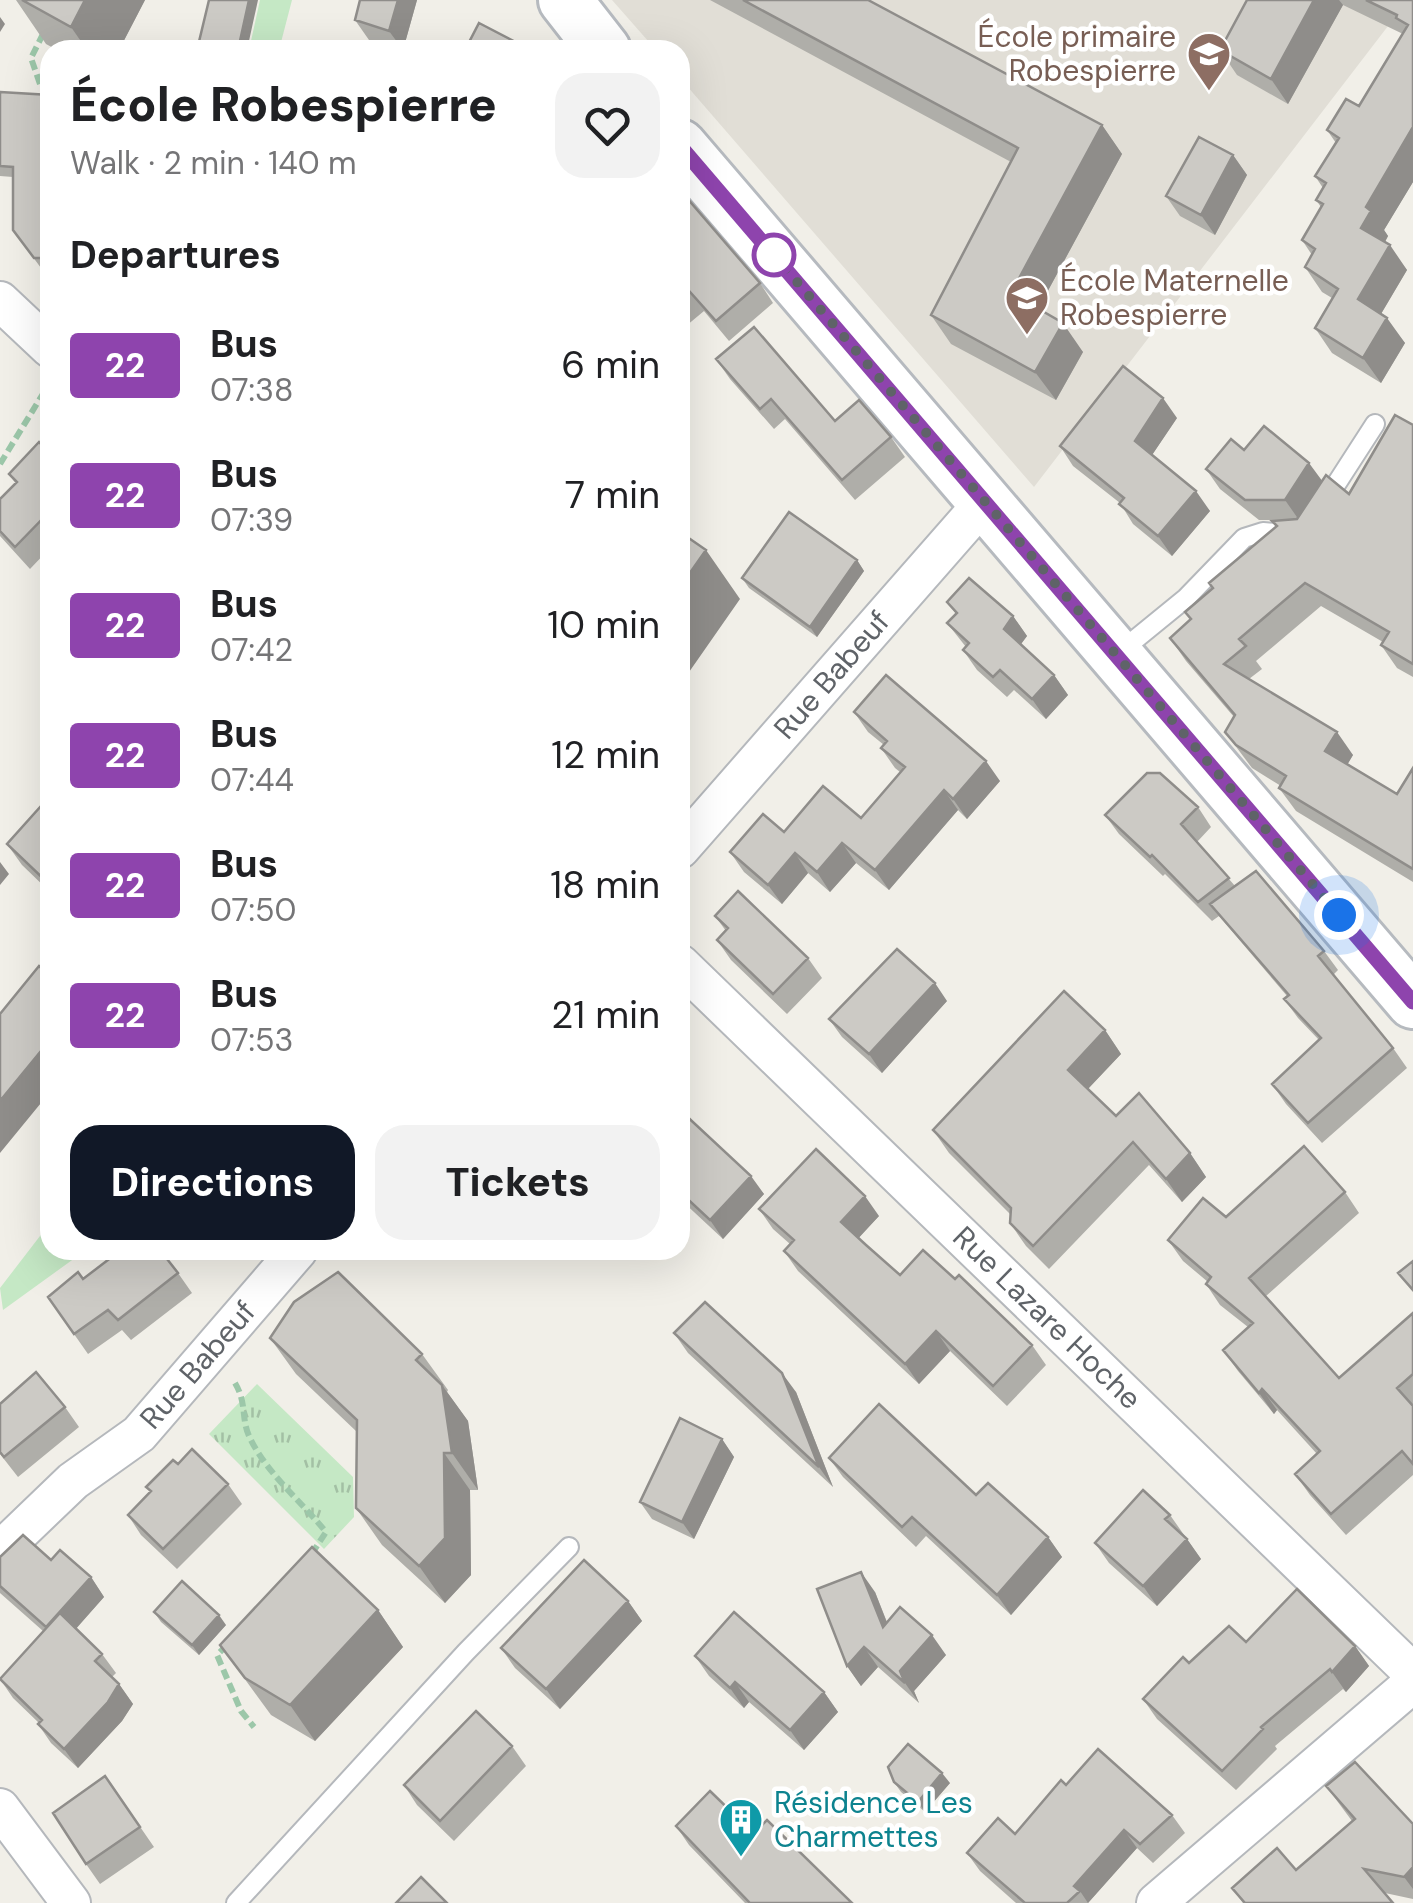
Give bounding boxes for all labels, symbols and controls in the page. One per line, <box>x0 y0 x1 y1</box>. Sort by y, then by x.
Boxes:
place label: École primaire Robespierre <box>977 17 1176 90</box>
school or university icon: École primaire Robespierre <box>1186 31 1232 92</box>
text: École Robespierre <box>70 73 497 136</box>
button: heart <box>555 73 660 178</box>
text: Walk · 2 min · 140 m <box>70 142 357 184</box>
text: Departures <box>70 230 281 280</box>
unlabelled marker <box>753 234 795 276</box>
place label: École Maternelle Robespierre <box>1060 261 1289 334</box>
school or university icon: École Maternelle Robespierre <box>1004 275 1050 336</box>
text: Bus <box>210 319 278 369</box>
text: 6 min <box>561 340 660 390</box>
text: 22 <box>105 342 145 388</box>
text: 07:38 <box>210 369 293 411</box>
text: Bus <box>210 449 278 499</box>
text: 7 min <box>565 470 660 520</box>
text: 22 <box>105 472 145 518</box>
text: 07:39 <box>210 499 293 541</box>
text: Bus <box>210 579 278 629</box>
text: 10 min <box>547 600 660 650</box>
text: 22 <box>105 602 145 648</box>
street label: Rue Babeuf <box>765 602 898 747</box>
text: 07:42 <box>210 629 293 671</box>
text: Bus <box>210 709 278 759</box>
text: 12 min <box>551 730 660 780</box>
text: 22 <box>105 732 145 778</box>
text: 07:44 <box>210 759 294 801</box>
text: Bus <box>210 839 278 889</box>
text: 18 min <box>550 860 660 910</box>
text: 22 <box>105 862 145 908</box>
text: 07:50 <box>210 889 296 931</box>
your location <box>1314 890 1364 940</box>
text: Bus <box>210 969 278 1019</box>
text: 21 min <box>551 990 660 1040</box>
text: 22 <box>105 992 145 1038</box>
text: 07:53 <box>210 1019 293 1061</box>
button: Directions <box>70 1125 355 1240</box>
button: Tickets <box>375 1125 660 1240</box>
street label: Rue Lazare Hoche <box>945 1218 1150 1418</box>
street label: Rue Babeuf <box>131 1292 264 1437</box>
place label: Résidence Les Charmettes <box>774 1783 973 1856</box>
building icon: Résidence Les Charmettes <box>718 1797 764 1858</box>

